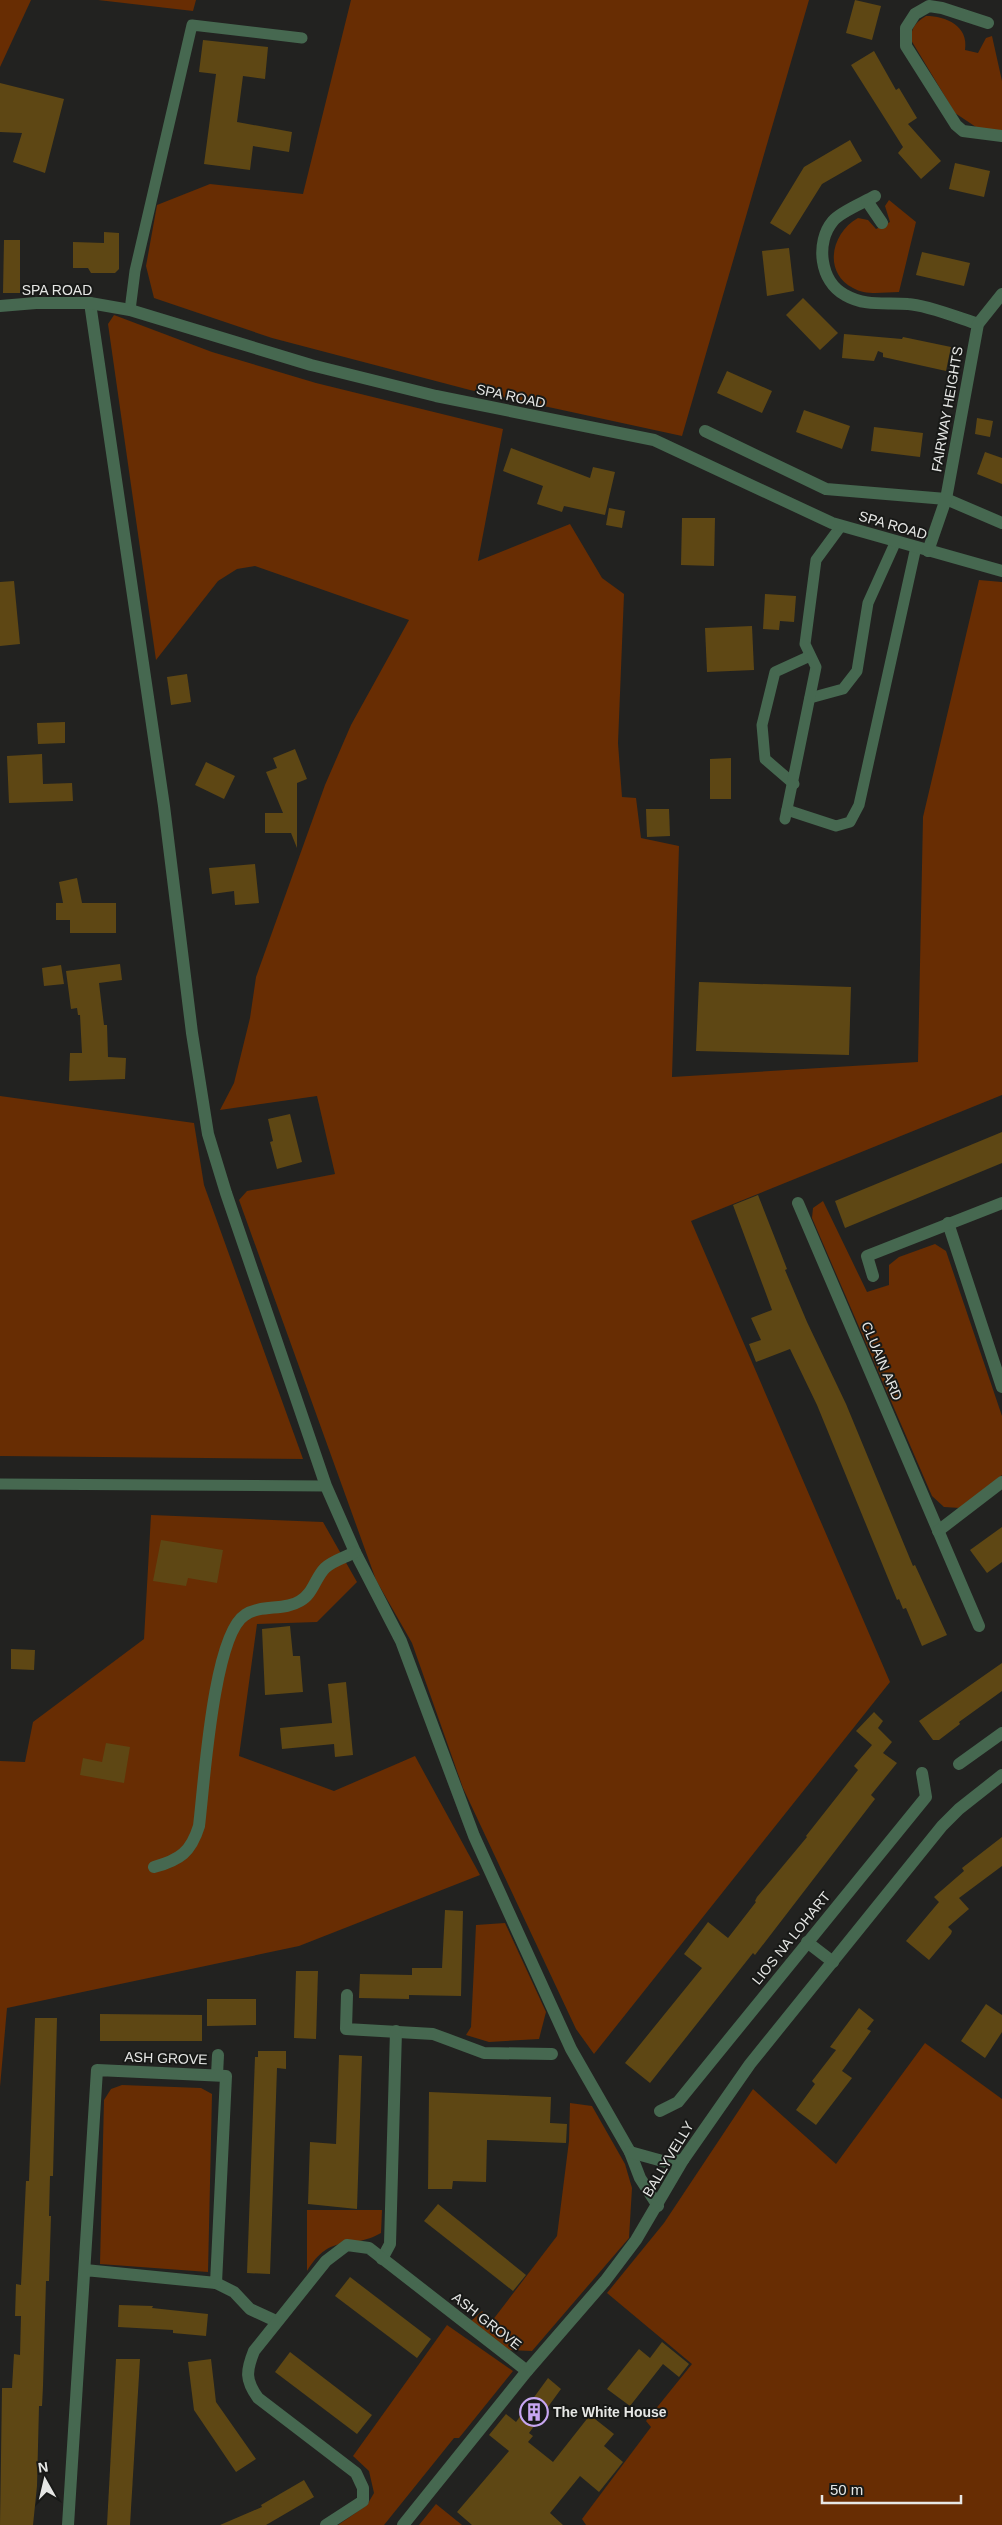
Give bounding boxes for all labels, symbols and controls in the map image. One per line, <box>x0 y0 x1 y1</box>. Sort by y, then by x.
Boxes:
street label: SPA ROAD <box>22 282 92 298</box>
street label: FAIRWAY HEIGHTS <box>928 345 966 473</box>
street label: SPA ROAD <box>475 381 547 411</box>
street label: SPA ROAD <box>857 508 929 542</box>
street label: CLUAIN ARD <box>858 1319 906 1403</box>
street label: LIOS NA LOHART <box>749 1888 834 1988</box>
street label: ASH GROVE <box>124 2049 208 2067</box>
street label: BALLYVELLY <box>639 2118 697 2200</box>
street label: ASH GROVE <box>449 2289 525 2353</box>
building icon: The White House <box>519 2397 549 2427</box>
place label: The White House <box>553 2404 667 2420</box>
north arrow <box>20 2455 70 2505</box>
text: N <box>37 2458 49 2476</box>
scale bar <box>822 2472 961 2504</box>
text: 50 m <box>830 2481 863 2498</box>

